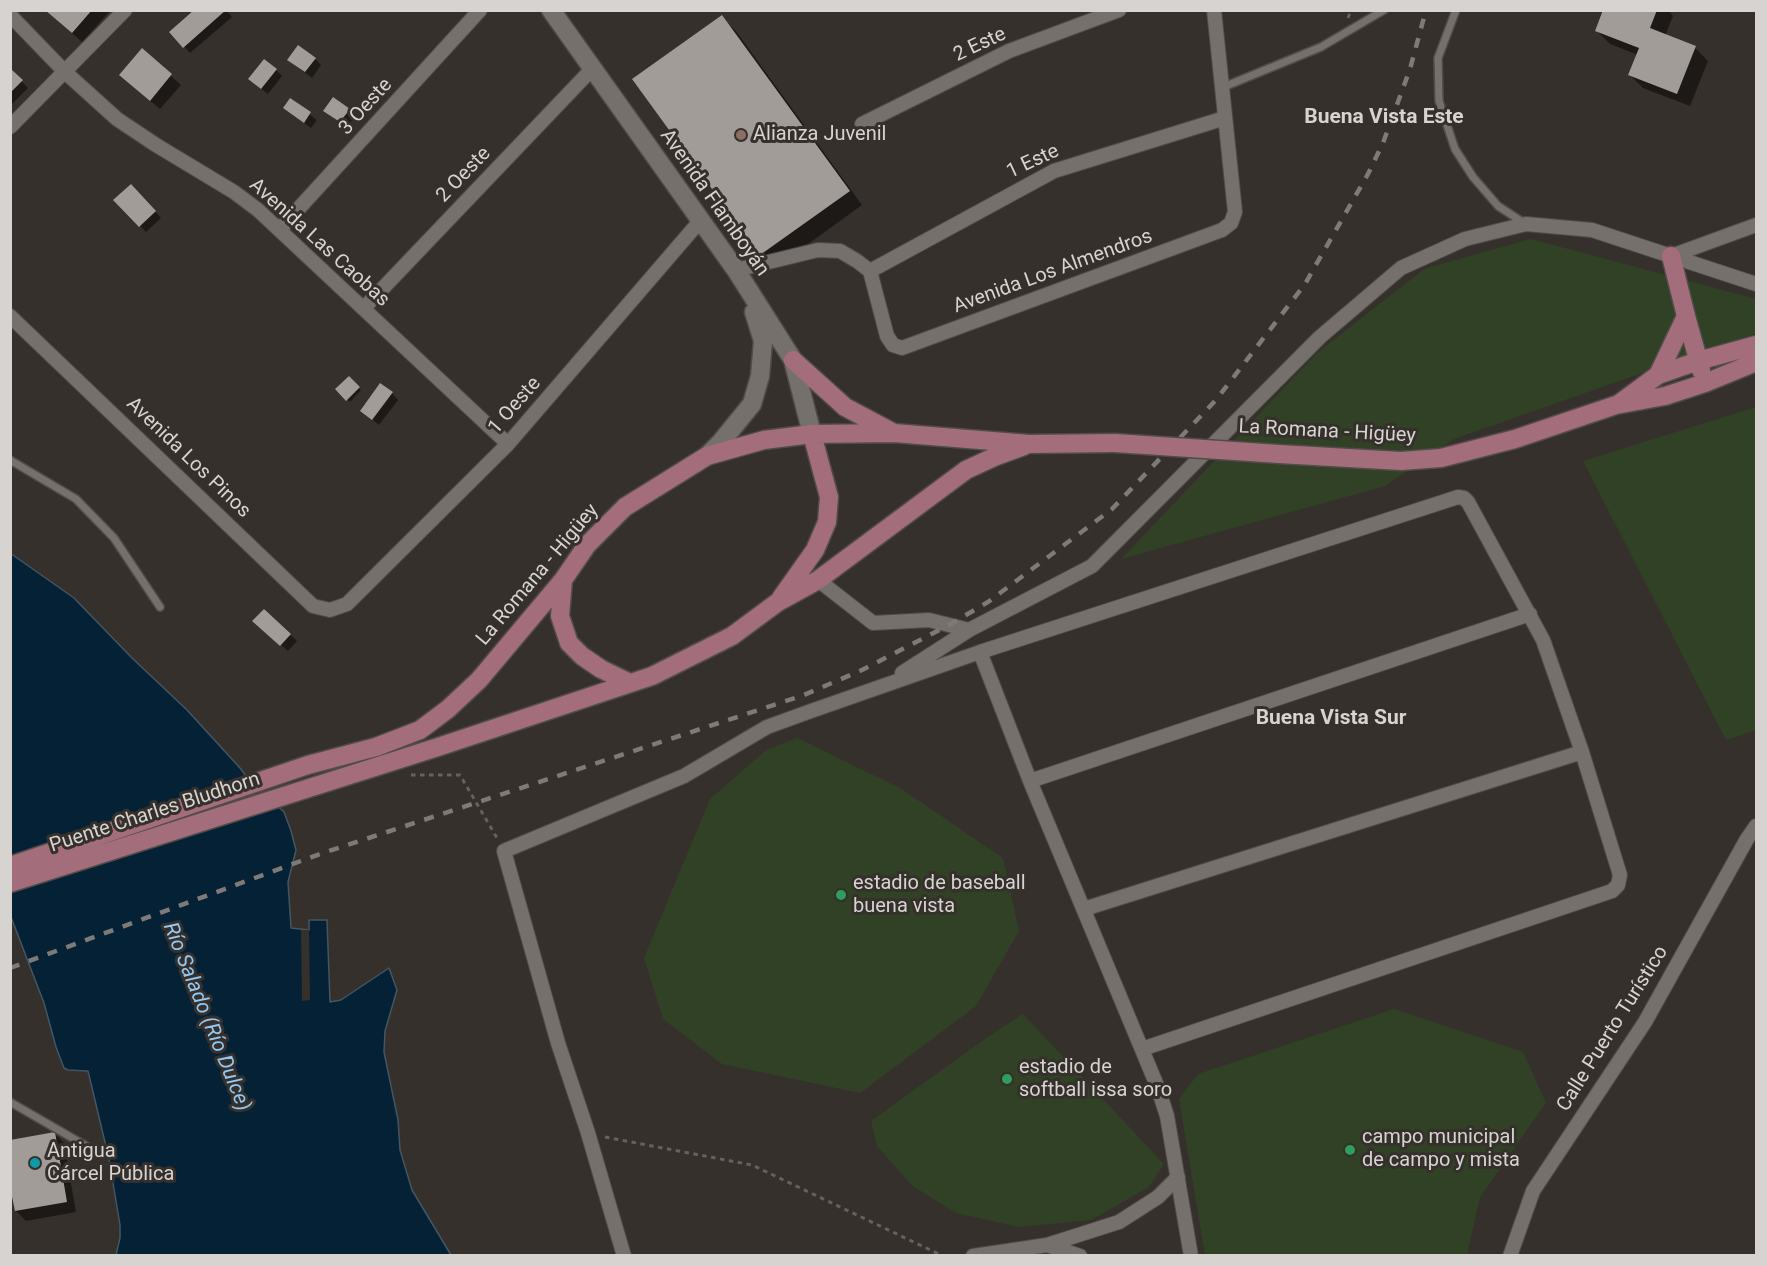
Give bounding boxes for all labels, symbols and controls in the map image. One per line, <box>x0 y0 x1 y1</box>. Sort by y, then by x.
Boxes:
street label: 2 Este <box>950 22 1010 68</box>
street label: 3 Oeste <box>334 74 398 140</box>
district label: Buena Vista Este <box>1304 105 1464 131</box>
place label: Alianza Juvenil <box>753 123 886 147</box>
street label: Avenida Flamboyán <box>654 125 774 281</box>
marker: Alianza Juvenil <box>734 128 748 142</box>
street label: 1 Este <box>1003 139 1063 185</box>
street label: 2 Oeste <box>432 142 496 208</box>
street label: Avenida Las Caobas <box>244 174 394 312</box>
street label: Avenida Los Almendros <box>950 225 1156 319</box>
street label: 1 Oeste <box>484 372 546 440</box>
street label: Avenida Los Pinos <box>121 393 255 523</box>
street label: La Romana - Higüey <box>1238 415 1416 449</box>
street label: La Romana - Higüey <box>472 499 604 651</box>
district label: Buena Vista Sur <box>1256 706 1406 732</box>
street label: Puente Charles Bludhorn <box>47 768 263 858</box>
place label: estadio de baseball buena vista <box>853 872 1026 919</box>
marker: estadio de baseball buena vista <box>834 888 848 902</box>
water label: Río Salado (Río Dulce) <box>157 919 255 1115</box>
street label: Calle Puerto Turístico <box>1552 942 1674 1116</box>
place label: estadio de softball issa soro <box>1019 1056 1172 1103</box>
marker: estadio de softball issa soro <box>1000 1072 1014 1086</box>
place label: campo municipal de campo y mista <box>1362 1126 1520 1173</box>
place label: Antigua Cárcel Pública <box>47 1140 174 1187</box>
marker: campo municipal de campo y mista <box>1343 1143 1357 1157</box>
marker: Antigua Cárcel Pública <box>28 1156 42 1170</box>

